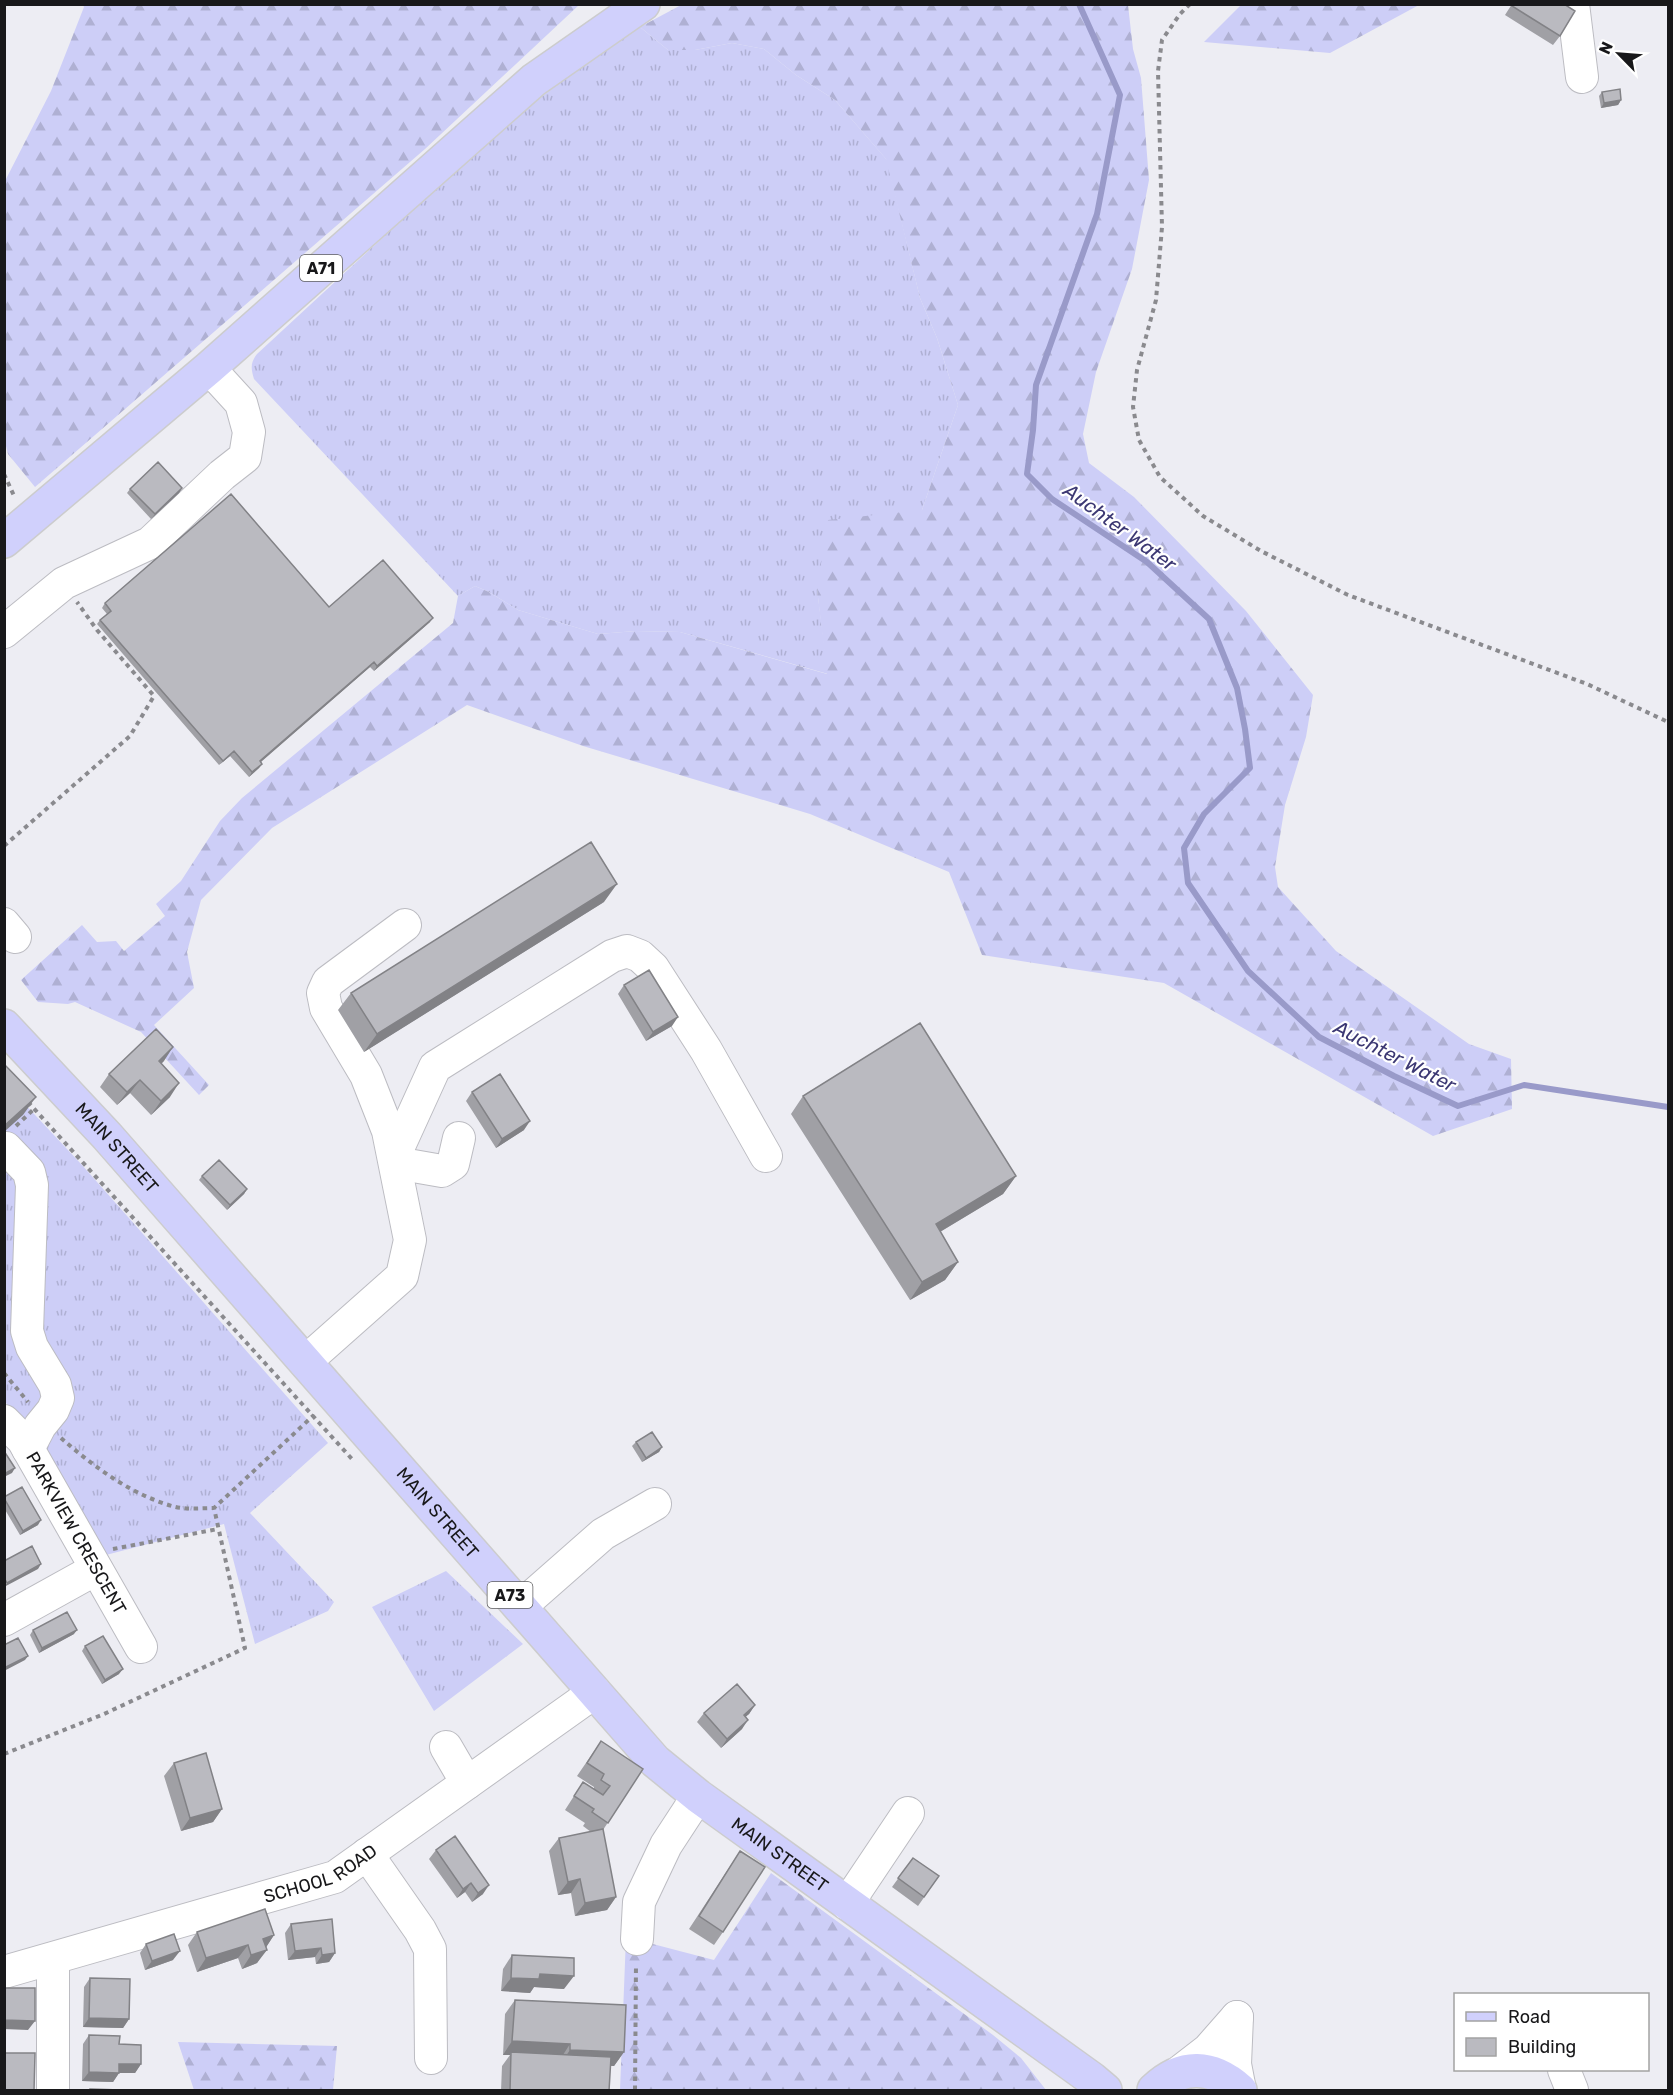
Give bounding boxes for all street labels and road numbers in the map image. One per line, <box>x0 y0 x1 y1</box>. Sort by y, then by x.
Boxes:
road number: A71 <box>300 255 342 281</box>
street label: MAIN STREET <box>71 1098 163 1198</box>
street label: PARKVIEW CRESCENT <box>21 1448 131 1618</box>
street label: MAIN STREET <box>392 1463 483 1563</box>
road number: A73 <box>488 1582 532 1608</box>
street label: MAIN STREET <box>727 1813 832 1897</box>
street label: SCHOOL ROAD <box>261 1840 381 1908</box>

